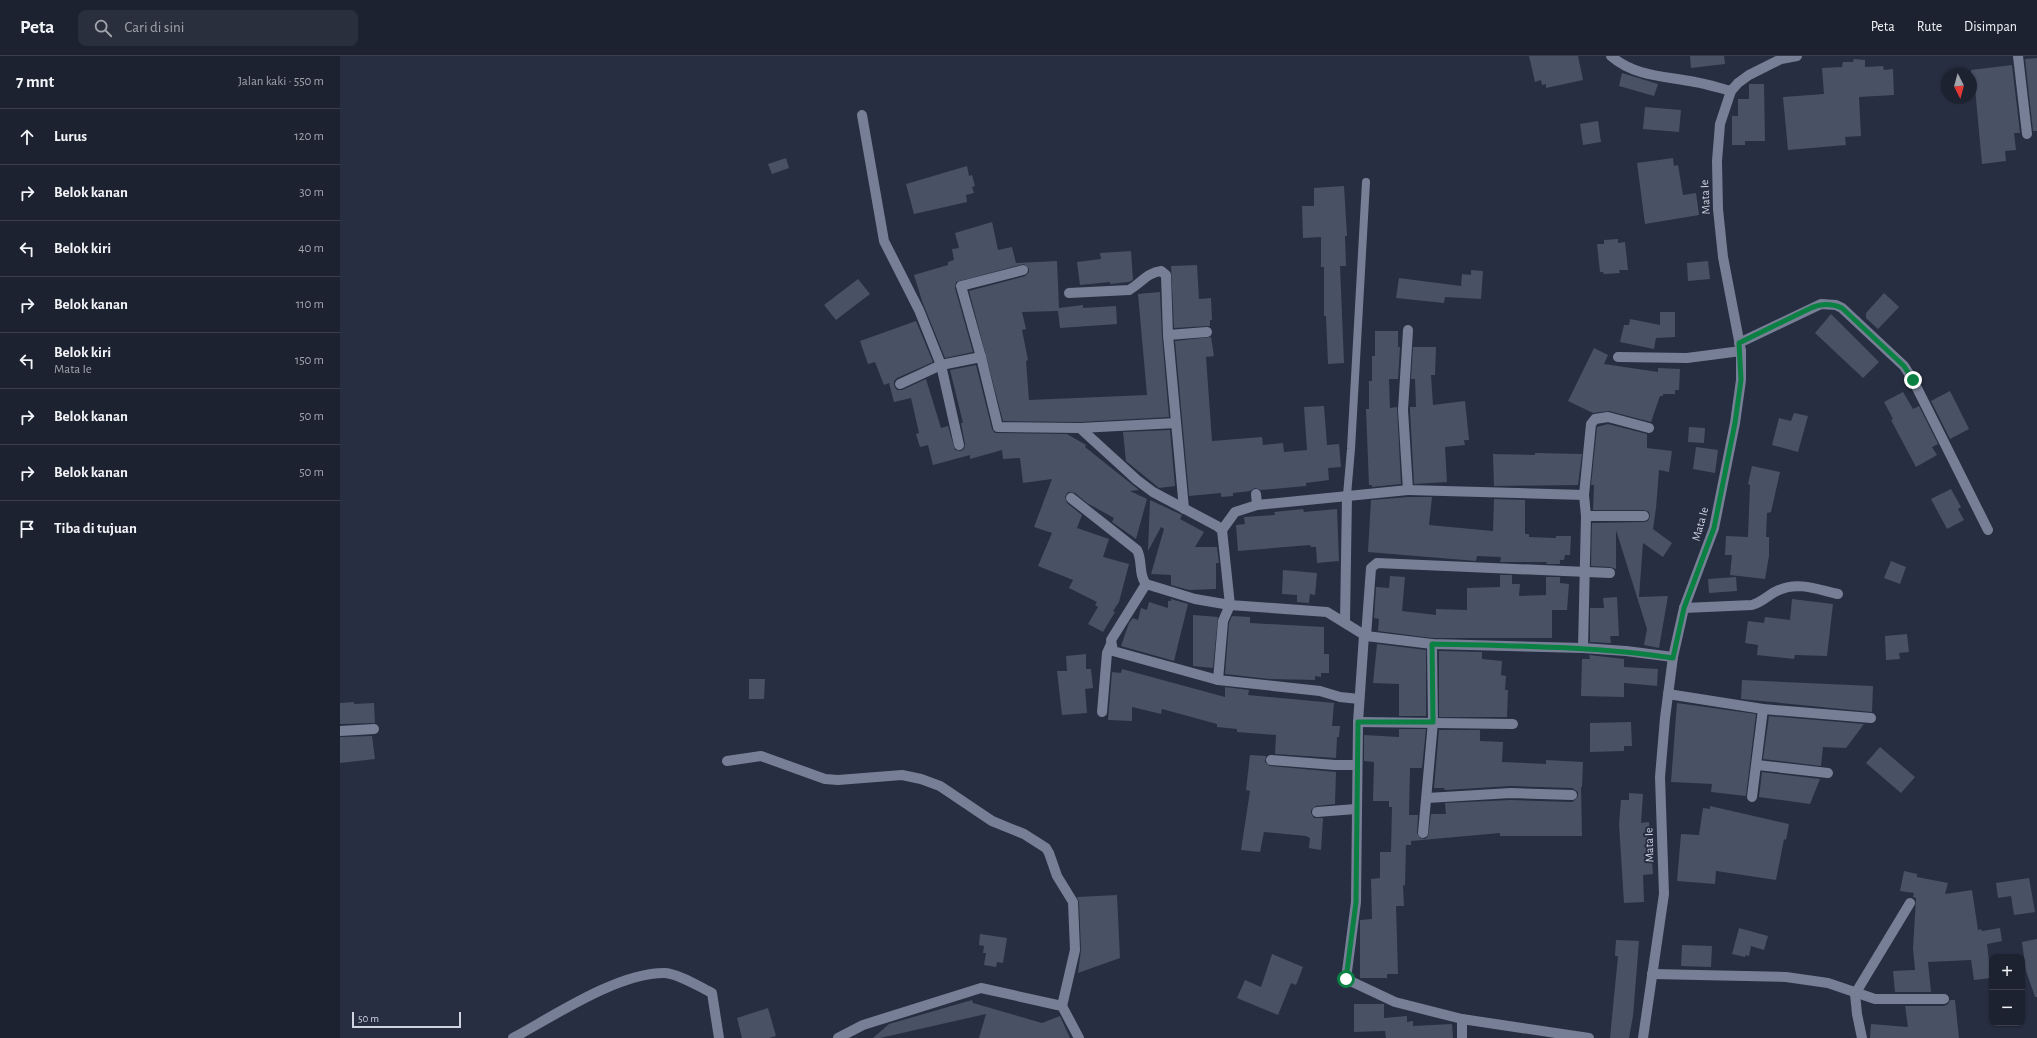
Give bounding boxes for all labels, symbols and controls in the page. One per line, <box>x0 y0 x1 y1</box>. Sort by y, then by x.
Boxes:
search box <box>78 10 358 46</box>
icon: search <box>92 17 114 39</box>
text: Peta <box>20 18 54 37</box>
text: Cari di sini <box>124 20 184 35</box>
text: Peta <box>1871 20 1895 34</box>
text: Rute <box>1917 20 1942 34</box>
text: Disimpan <box>1964 20 2017 34</box>
north arrow <box>1941 68 1977 104</box>
text: 7 mnt <box>16 73 54 90</box>
text: Jalan kaki · 550 m <box>238 75 324 88</box>
icon: ahead <box>16 126 38 148</box>
text: Lurus <box>54 129 87 144</box>
text: 120 m <box>294 130 324 143</box>
street label: Mata Ie <box>1698 179 1712 215</box>
icon: right <box>16 182 38 204</box>
text: Belok kanan <box>54 185 128 200</box>
text: 30 m <box>299 186 324 199</box>
icon: left <box>16 238 38 260</box>
text: Belok kiri <box>54 241 111 256</box>
text: 40 m <box>298 242 324 255</box>
icon: right <box>16 294 38 316</box>
text: Belok kanan <box>54 297 128 312</box>
text: 110 m <box>296 298 324 311</box>
text: Belok kiri <box>54 345 111 360</box>
icon: left <box>16 350 38 372</box>
text: 150 m <box>295 354 324 367</box>
text: Mata Ie <box>54 363 92 376</box>
route end <box>1904 371 1922 389</box>
icon: right <box>16 406 38 428</box>
text: Belok kanan <box>54 409 128 424</box>
text: 50 m <box>299 410 324 423</box>
icon: right <box>16 462 38 484</box>
text: Belok kanan <box>54 465 128 480</box>
text: 50 m <box>299 466 324 479</box>
street label: Mata Ie <box>1690 506 1710 542</box>
icon: arrive <box>16 518 38 540</box>
text: Tiba di tujuan <box>54 521 137 536</box>
street label: Mata Ie <box>1642 827 1656 863</box>
map controls <box>1989 954 2025 1026</box>
button: + <box>1989 954 2025 990</box>
route start <box>1337 970 1355 988</box>
button: − <box>1989 990 2025 1026</box>
scale bar <box>352 1010 461 1029</box>
text: 50 m <box>358 1013 379 1024</box>

